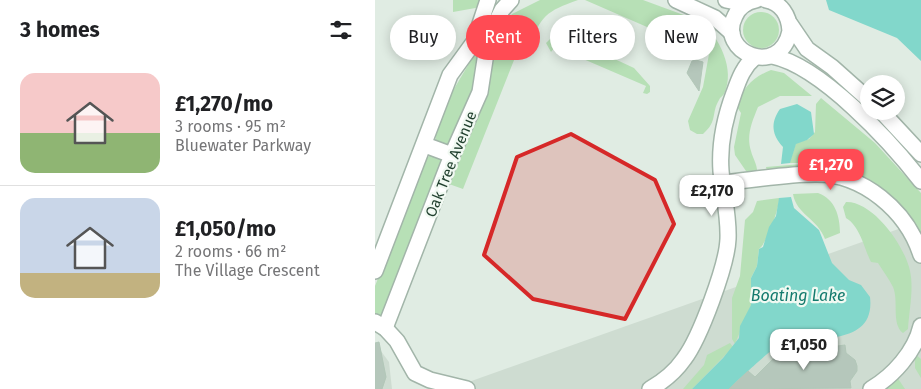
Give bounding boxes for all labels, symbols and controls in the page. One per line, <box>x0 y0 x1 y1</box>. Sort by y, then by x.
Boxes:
chip: Buy <box>390 15 456 60</box>
chip: Rent <box>466 15 540 60</box>
chip: Filters <box>550 15 635 60</box>
chip: New <box>645 15 716 60</box>
icon: filters <box>327 16 355 44</box>
text: 3 homes <box>20 17 100 43</box>
map controls <box>860 75 905 120</box>
button: layers <box>860 75 905 120</box>
text: £1,270/mo <box>175 91 273 117</box>
icon: home <box>60 93 120 153</box>
street label: Oak Tree Avenue <box>422 108 480 220</box>
text: 3 rooms · 95 m² <box>175 117 286 136</box>
text: Bluewater Parkway <box>175 136 311 155</box>
pin: £1,270 <box>790 148 872 191</box>
text: £1,270 <box>809 155 853 174</box>
pin: £2,170 <box>671 174 753 217</box>
text: £2,170 <box>690 181 734 200</box>
text: £1,050/mo <box>175 216 276 242</box>
icon: home <box>60 218 120 278</box>
text: 2 rooms · 66 m² <box>175 242 286 261</box>
text: The Village Crescent <box>175 261 320 280</box>
water label: Boating Lake <box>751 286 845 305</box>
pin: £1,050 <box>763 328 845 371</box>
text: £1,050 <box>781 335 827 354</box>

